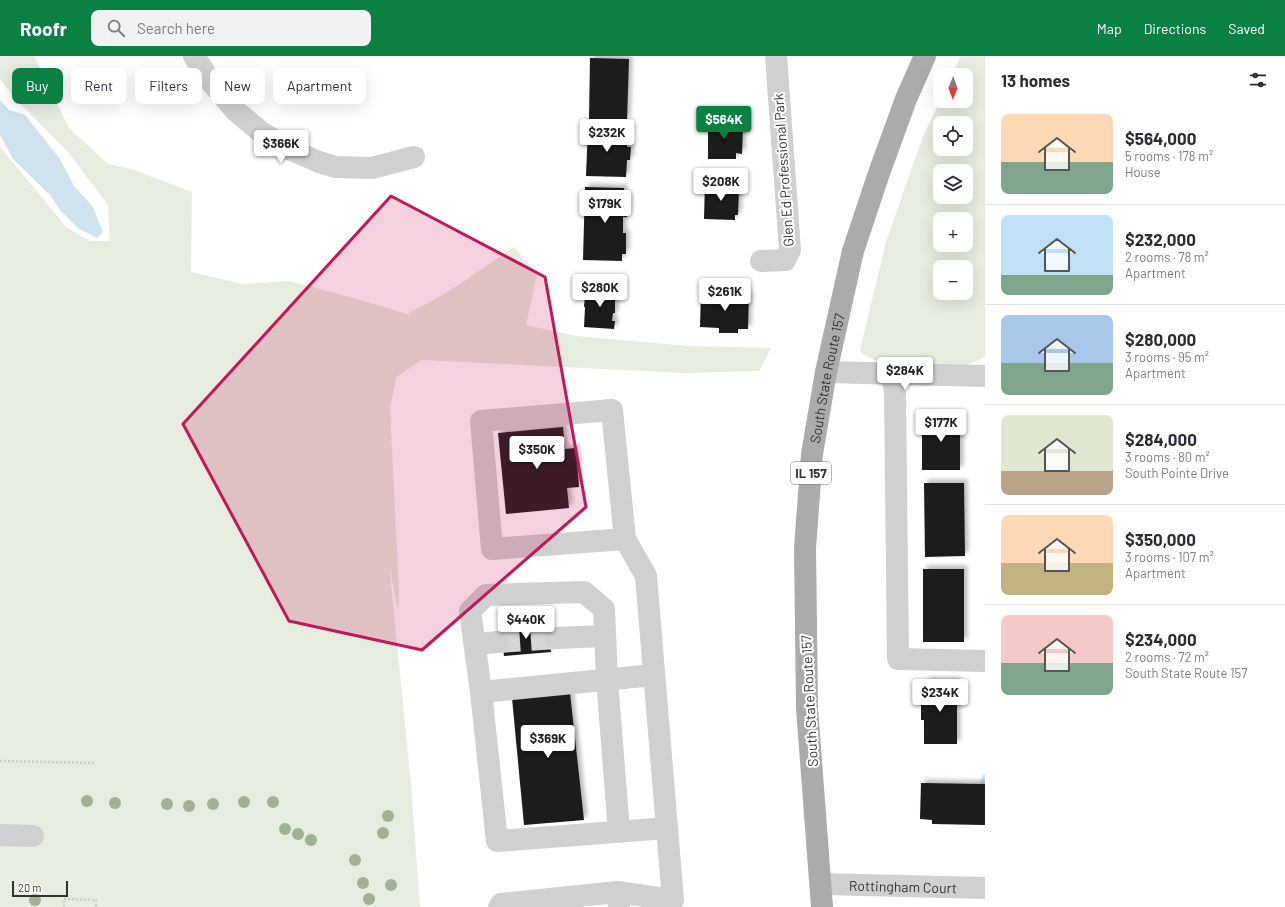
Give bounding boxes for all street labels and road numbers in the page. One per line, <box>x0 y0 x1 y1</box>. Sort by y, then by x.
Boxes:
street label: Glen Ed Professional Park <box>769 93 797 247</box>
street label: South State Route 157 <box>806 311 847 444</box>
road number: IL 157 <box>791 462 831 484</box>
street label: South State Route 157 <box>797 634 821 767</box>
street label: Rottingham Court <box>849 876 957 896</box>

